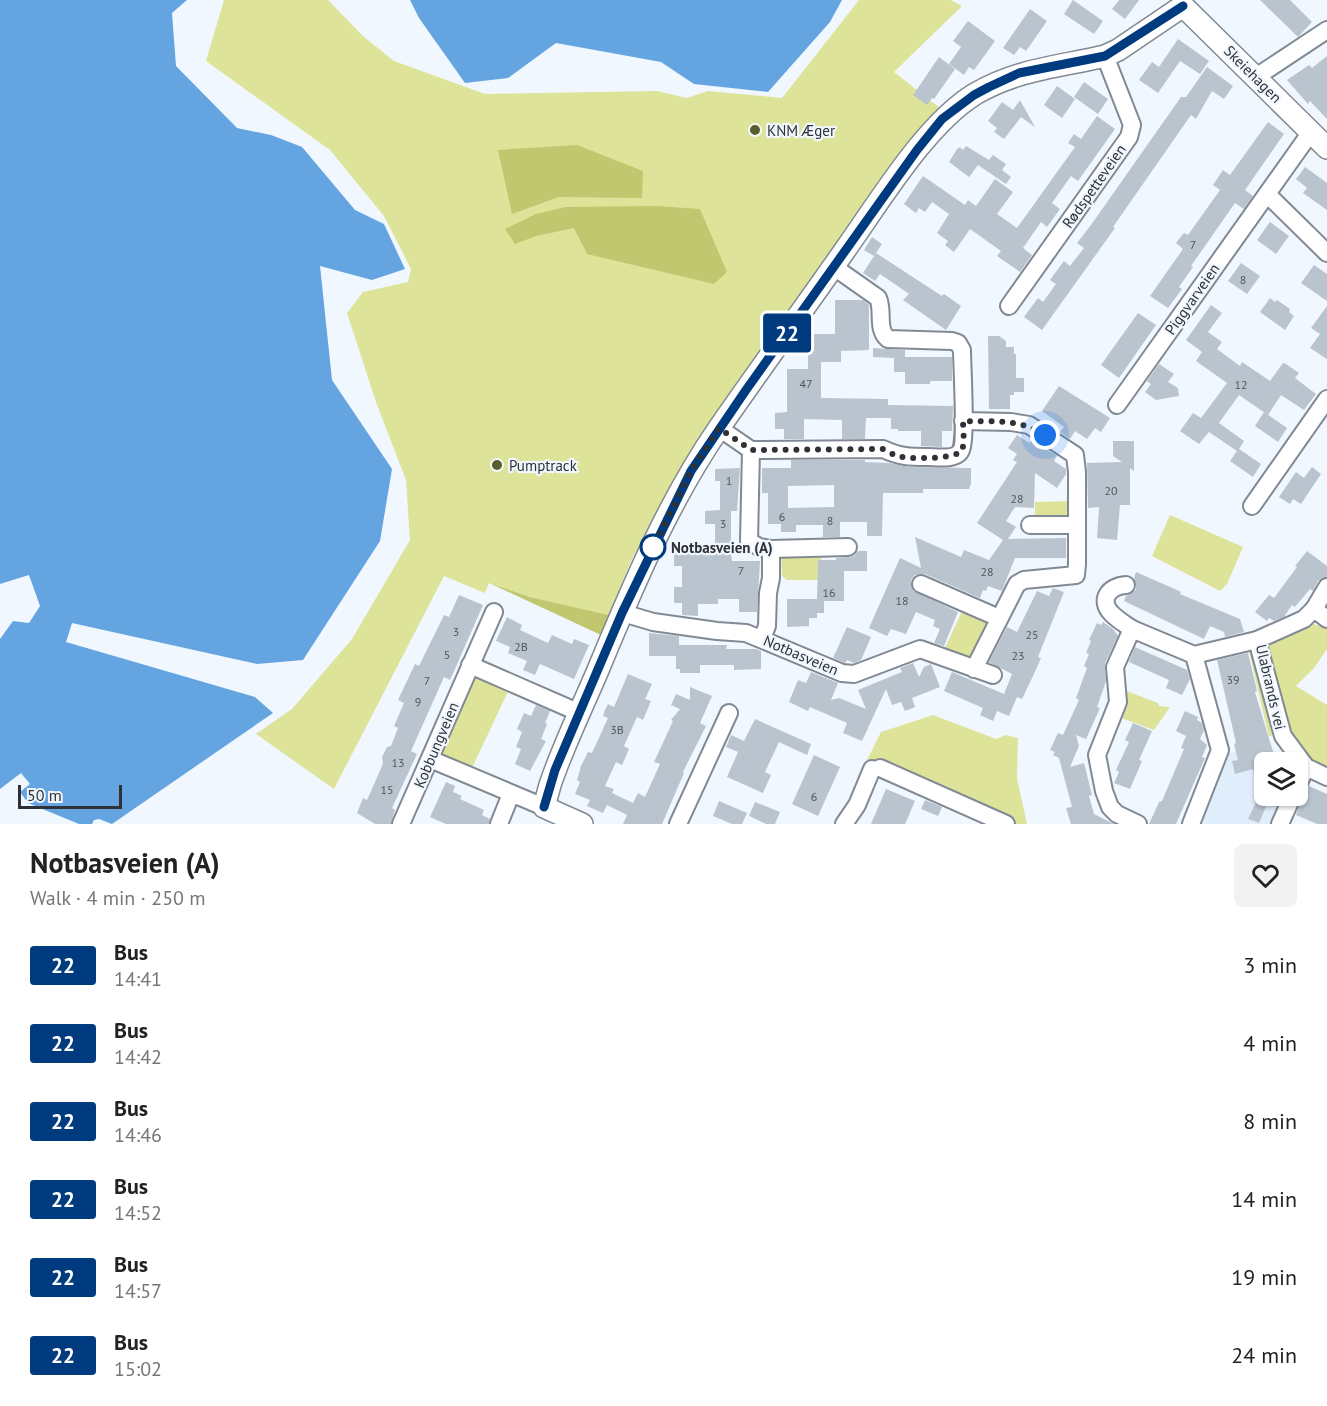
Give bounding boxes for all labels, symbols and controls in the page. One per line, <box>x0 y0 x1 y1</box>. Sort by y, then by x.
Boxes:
street label: Skeiehagen <box>1220 41 1286 107</box>
place label: KNM Æger <box>767 121 835 140</box>
marker: KNM Æger <box>748 123 762 137</box>
street label: Rødspetteveien <box>1058 140 1130 232</box>
house number: 7 <box>1190 237 1196 252</box>
street label: Piggvarveien <box>1160 260 1224 338</box>
house number: 8 <box>1240 272 1246 287</box>
line badge: 22 <box>760 314 814 352</box>
text: 22 <box>775 320 799 347</box>
house number: 47 <box>799 376 813 391</box>
house number: 12 <box>1234 377 1248 392</box>
your location <box>1030 420 1060 450</box>
place label: Pumptrack <box>509 456 578 475</box>
marker: Pumptrack <box>490 458 504 472</box>
house number: 1 <box>726 473 732 488</box>
house number: 20 <box>1104 483 1118 498</box>
house number: 28 <box>1010 491 1024 506</box>
house number: 6 <box>779 509 785 524</box>
house number: 8 <box>827 513 833 528</box>
house number: 3 <box>720 516 726 531</box>
marker: Notbasveien (A) <box>640 534 666 560</box>
place label: Notbasveien (A) <box>671 538 773 557</box>
house number: 7 <box>738 563 744 578</box>
house number: 28 <box>980 564 994 579</box>
house number: 16 <box>822 585 836 600</box>
house number: 18 <box>895 593 909 608</box>
house number: 3 <box>453 624 459 639</box>
house number: 25 <box>1025 627 1039 642</box>
street label: Notbasveien <box>761 631 841 679</box>
house number: 2B <box>514 639 528 654</box>
street label: Ulabrands vei <box>1252 642 1290 732</box>
house number: 5 <box>444 647 450 662</box>
house number: 23 <box>1011 648 1025 663</box>
house number: 39 <box>1226 672 1240 687</box>
house number: 7 <box>424 673 430 688</box>
house number: 9 <box>415 694 421 709</box>
street label: Kobbungveien <box>409 699 463 791</box>
house number: 3B <box>610 722 624 737</box>
map controls <box>1254 752 1308 806</box>
button: layers <box>1254 752 1308 806</box>
house number: 13 <box>391 755 405 770</box>
scale bar <box>18 782 122 810</box>
house number: 15 <box>380 782 394 797</box>
text: 50 m <box>27 785 62 805</box>
house number: 6 <box>811 789 817 804</box>
text: Notbasveien (A) <box>30 844 220 881</box>
button: heart <box>1234 844 1297 907</box>
text: Walk · 4 min · 250 m <box>30 885 206 911</box>
text: Bus <box>114 938 148 966</box>
text: 3 min <box>1243 951 1297 979</box>
text: 22 <box>51 952 75 979</box>
text: 14:41 <box>114 966 162 992</box>
text: Bus <box>114 1016 148 1044</box>
text: 4 min <box>1243 1029 1297 1057</box>
text: 22 <box>51 1030 75 1057</box>
text: 14:42 <box>114 1044 162 1070</box>
text: Bus <box>114 1094 148 1122</box>
text: 8 min <box>1243 1107 1297 1135</box>
text: 22 <box>51 1108 75 1135</box>
text: 14:46 <box>114 1122 162 1148</box>
text: Bus <box>114 1172 148 1200</box>
text: 14 min <box>1231 1185 1297 1213</box>
text: 22 <box>51 1186 75 1213</box>
text: 14:52 <box>114 1200 162 1226</box>
text: Bus <box>114 1250 148 1278</box>
text: 19 min <box>1231 1263 1297 1291</box>
text: 22 <box>51 1264 75 1291</box>
text: 14:57 <box>114 1278 162 1304</box>
text: Bus <box>114 1328 148 1356</box>
text: 24 min <box>1231 1341 1297 1369</box>
text: 22 <box>51 1342 75 1369</box>
text: 15:02 <box>114 1356 162 1382</box>

